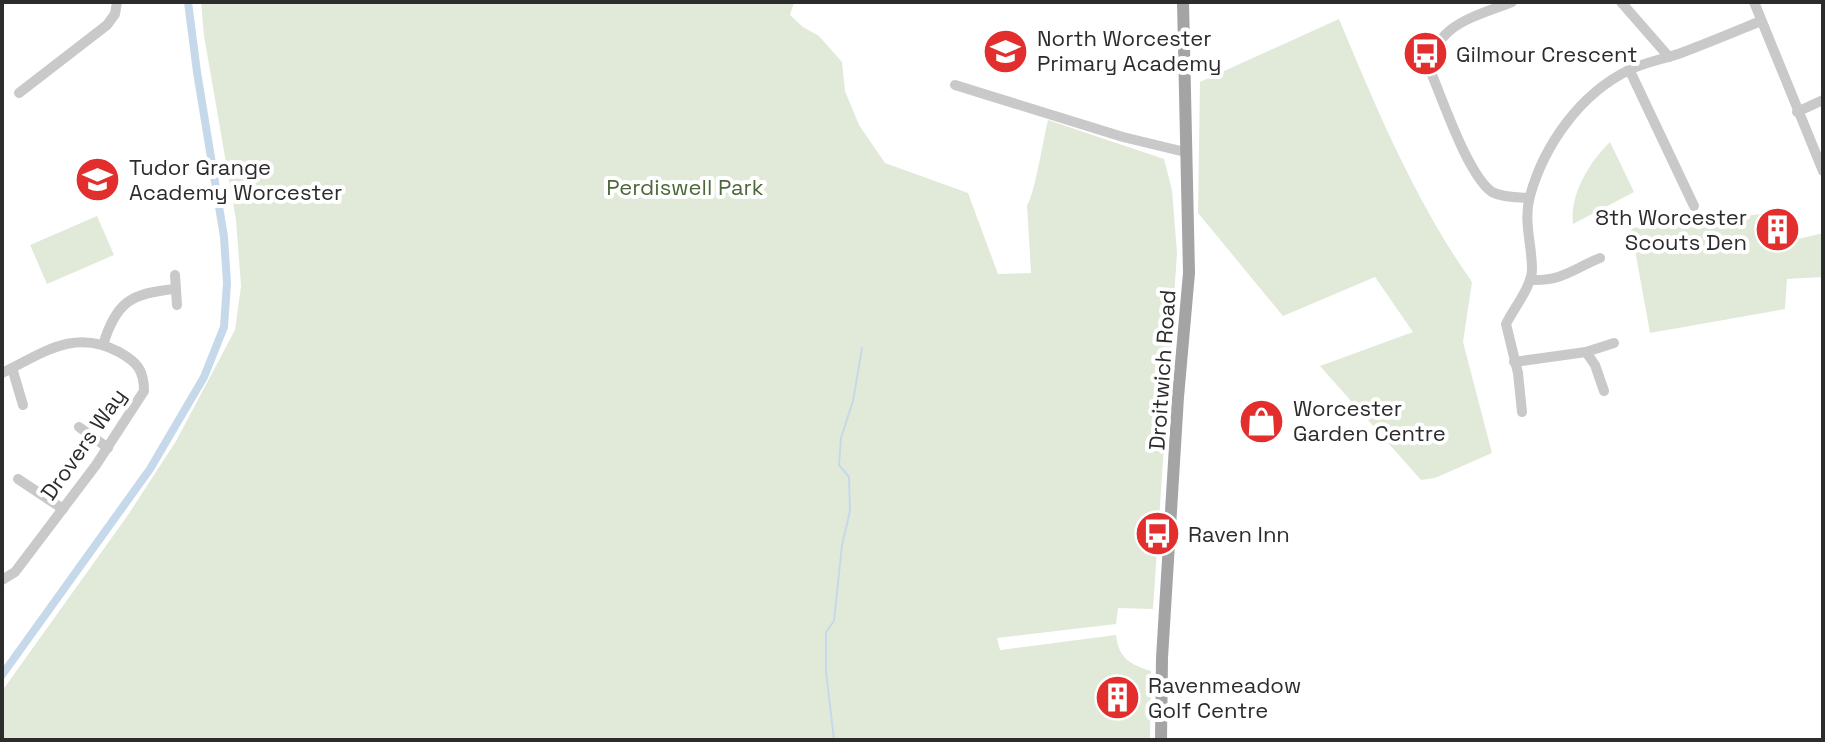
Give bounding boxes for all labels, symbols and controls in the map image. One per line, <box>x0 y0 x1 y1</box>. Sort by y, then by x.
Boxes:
place label: North Worcester Primary Academy <box>1037 24 1221 77</box>
school or university icon: North Worcester Primary Academy <box>982 27 1030 75</box>
bus stop icon: Gilmour Crescent <box>1401 30 1449 78</box>
place label: Gilmour Crescent <box>1456 40 1637 68</box>
place label: Tudor Grange Academy Worcester <box>129 153 342 206</box>
school or university icon: Tudor Grange Academy Worcester <box>74 156 122 204</box>
park label: Perdiswell Park <box>606 173 764 201</box>
place label: 8th Worcester Scouts Den <box>1595 203 1747 256</box>
building icon: 8th Worcester Scouts Den <box>1754 206 1802 254</box>
street label: Droitwich Road <box>1142 289 1182 451</box>
street label: Drovers Way <box>34 383 132 505</box>
place label: Worcester Garden Centre <box>1293 394 1446 447</box>
shop icon: Worcester Garden Centre <box>1238 397 1286 445</box>
bus stop icon: Raven Inn <box>1133 510 1181 558</box>
place label: Raven Inn <box>1188 520 1290 548</box>
place label: Ravenmeadow Golf Centre <box>1148 671 1301 724</box>
building icon: Ravenmeadow Golf Centre <box>1093 674 1141 722</box>

